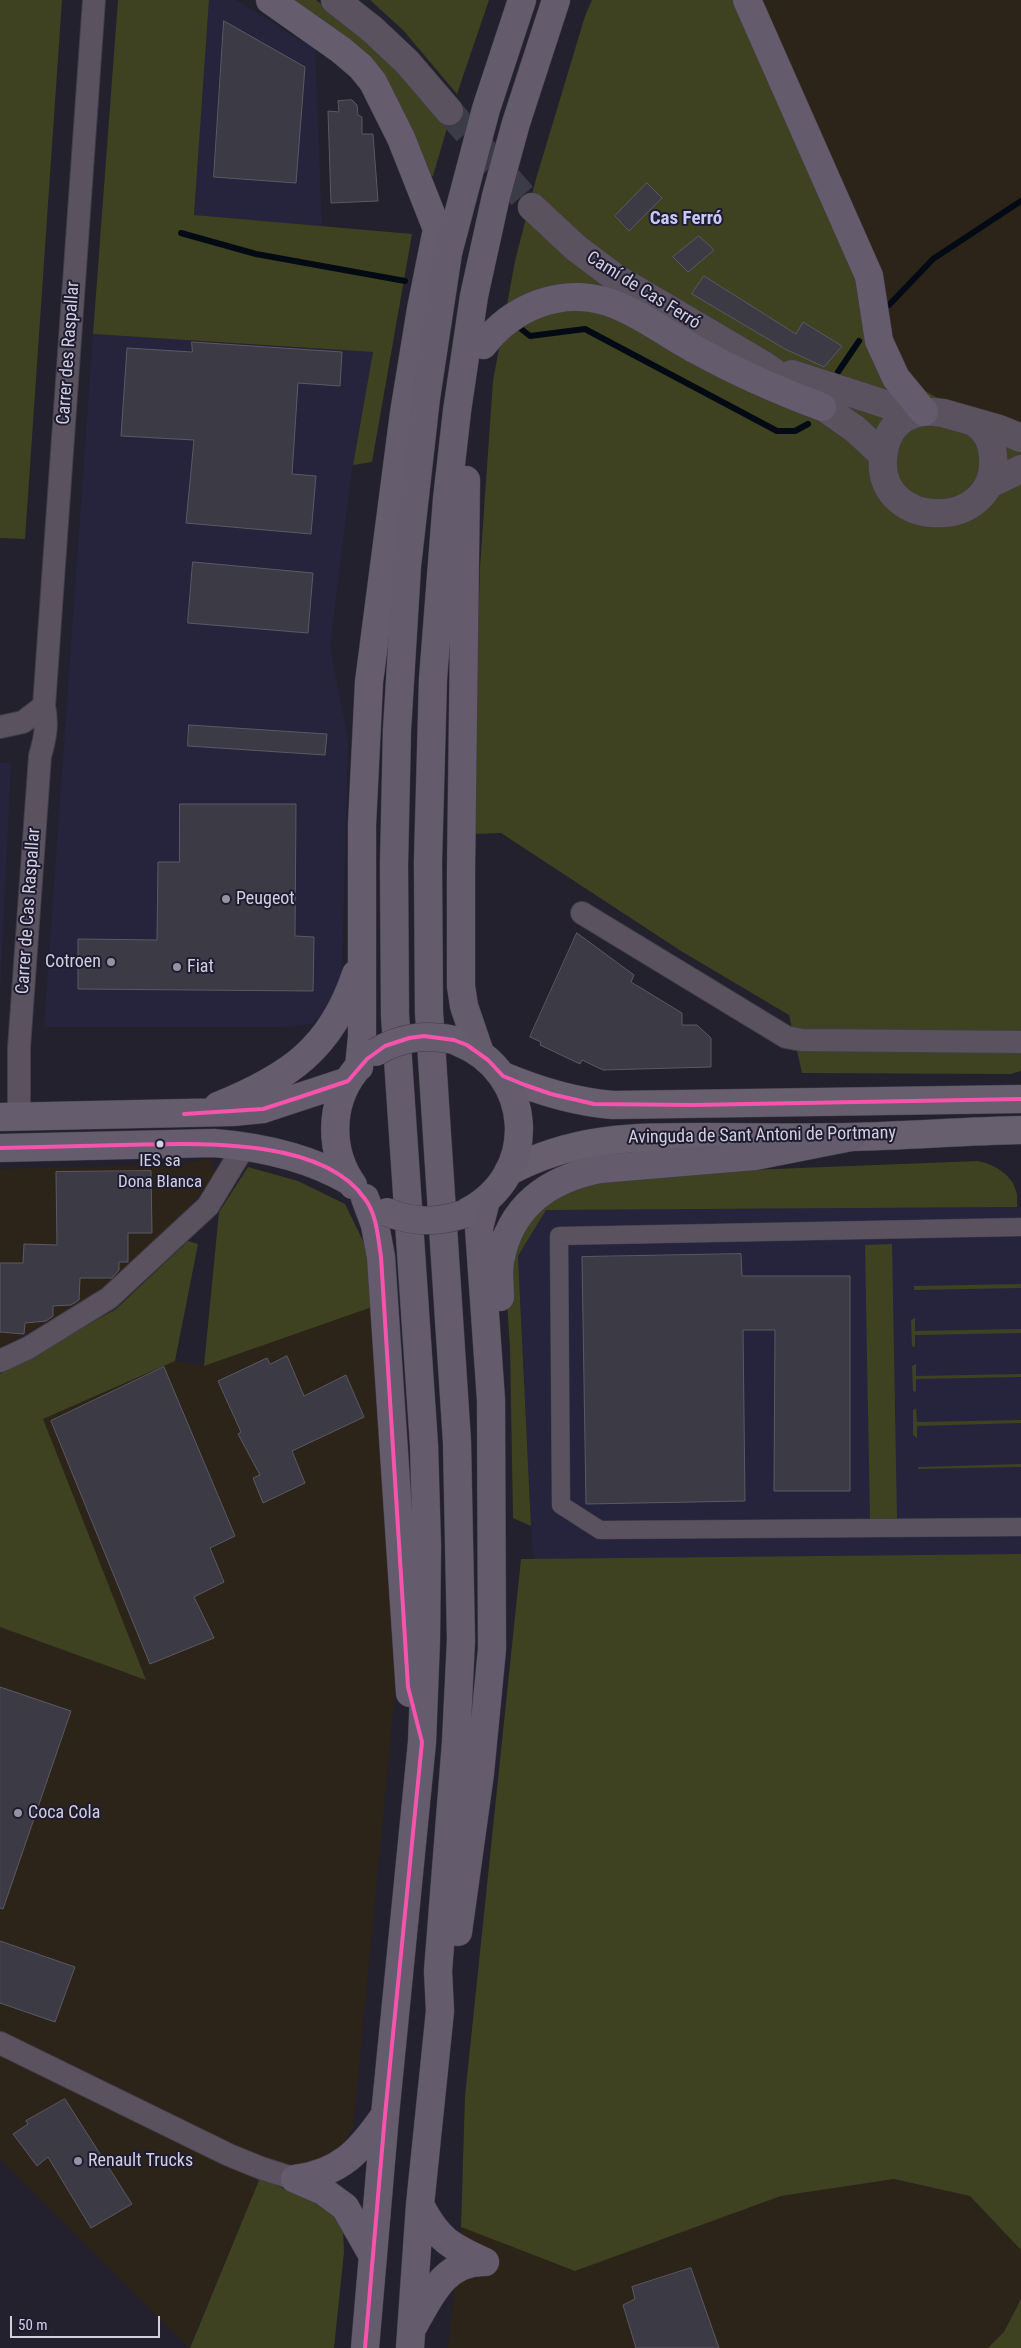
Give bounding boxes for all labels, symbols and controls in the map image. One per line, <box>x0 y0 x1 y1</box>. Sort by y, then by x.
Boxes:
district label: Cas Ferró <box>650 208 722 230</box>
street label: Camí de Cas Ferró <box>582 247 704 335</box>
street label: Carrer des Raspallar <box>53 281 85 425</box>
street label: Carrer de Cas Raspallar <box>12 827 46 995</box>
place label: Peugeot <box>236 888 295 910</box>
marker: Peugeot <box>220 893 232 905</box>
place label: Cotroen <box>45 951 101 973</box>
marker: Cotroen <box>105 956 117 968</box>
place label: Fiat <box>187 956 214 978</box>
marker: Fiat <box>171 961 183 973</box>
street label: Avinguda de Sant Antoni de Portmany <box>628 1123 896 1149</box>
marker: IES sa Dona Blanca <box>155 1139 165 1149</box>
place label: IES sa Dona Blanca <box>118 1152 202 1192</box>
place label: Coca Cola <box>28 1802 100 1824</box>
marker: Coca Cola <box>12 1807 24 1819</box>
place label: Renault Trucks <box>88 2150 193 2172</box>
marker: Renault Trucks <box>72 2155 84 2167</box>
scale bar <box>12 2306 162 2338</box>
text: 50 m <box>18 2316 48 2334</box>

